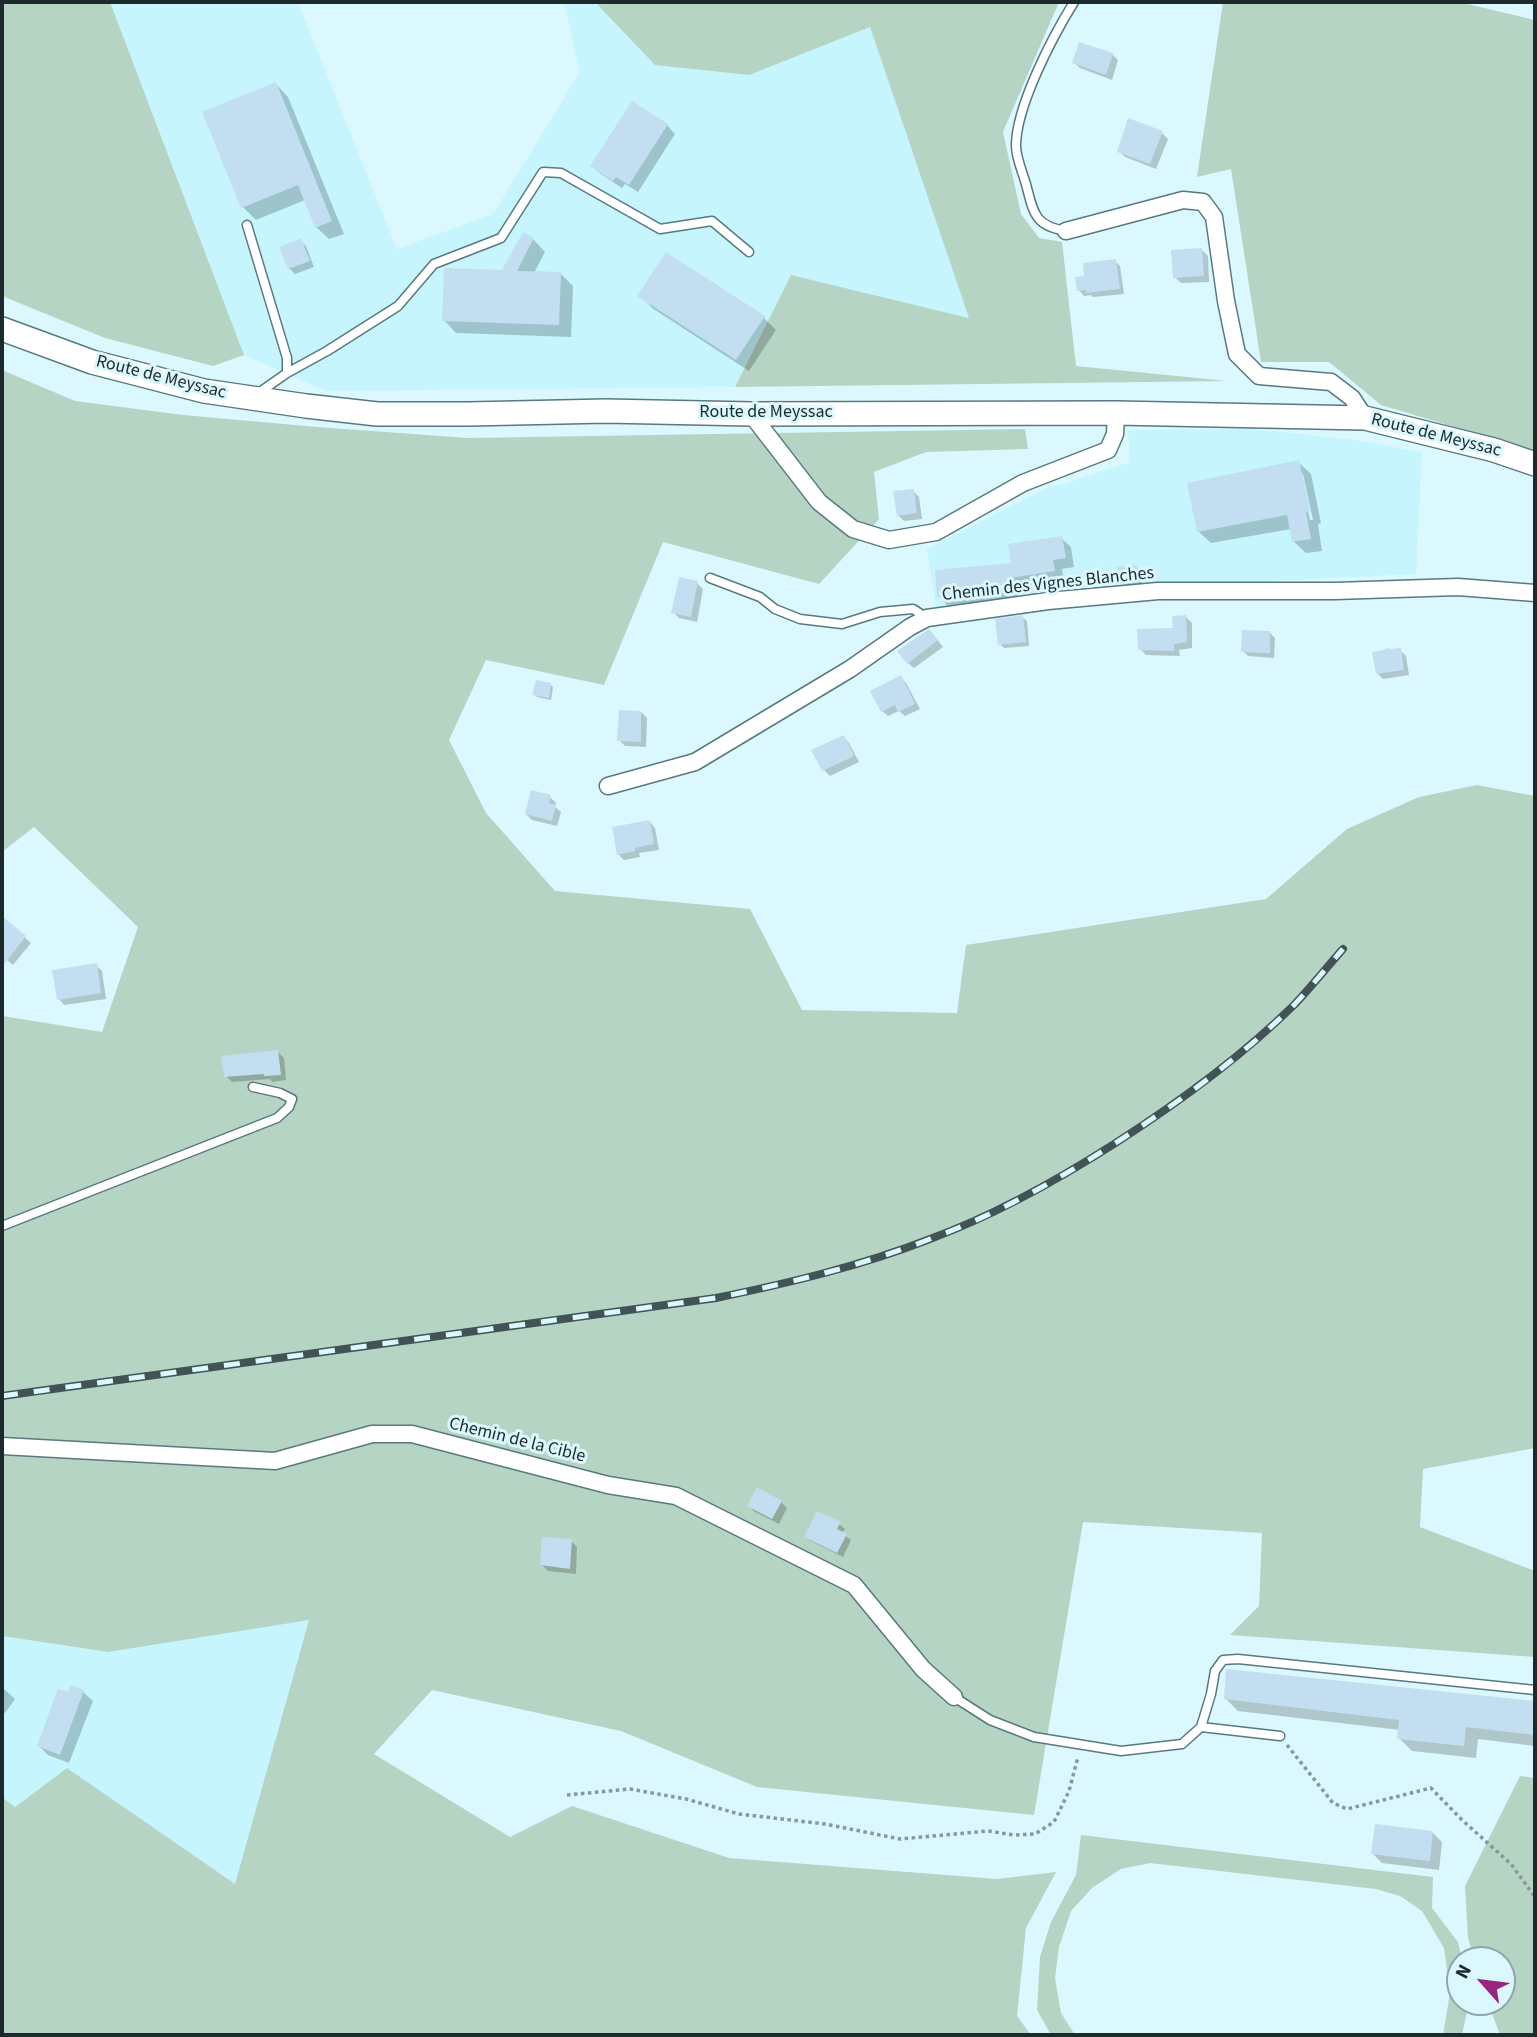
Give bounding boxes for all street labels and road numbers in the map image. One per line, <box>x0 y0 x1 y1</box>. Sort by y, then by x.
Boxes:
street label: Route de Meyssac <box>94 351 228 405</box>
street label: Route de Meyssac <box>699 402 833 424</box>
street label: Route de Meyssac <box>1369 409 1503 463</box>
street label: Chemin des Vignes Blanches <box>941 563 1155 607</box>
street label: Chemin de la Cible <box>447 1414 587 1468</box>

